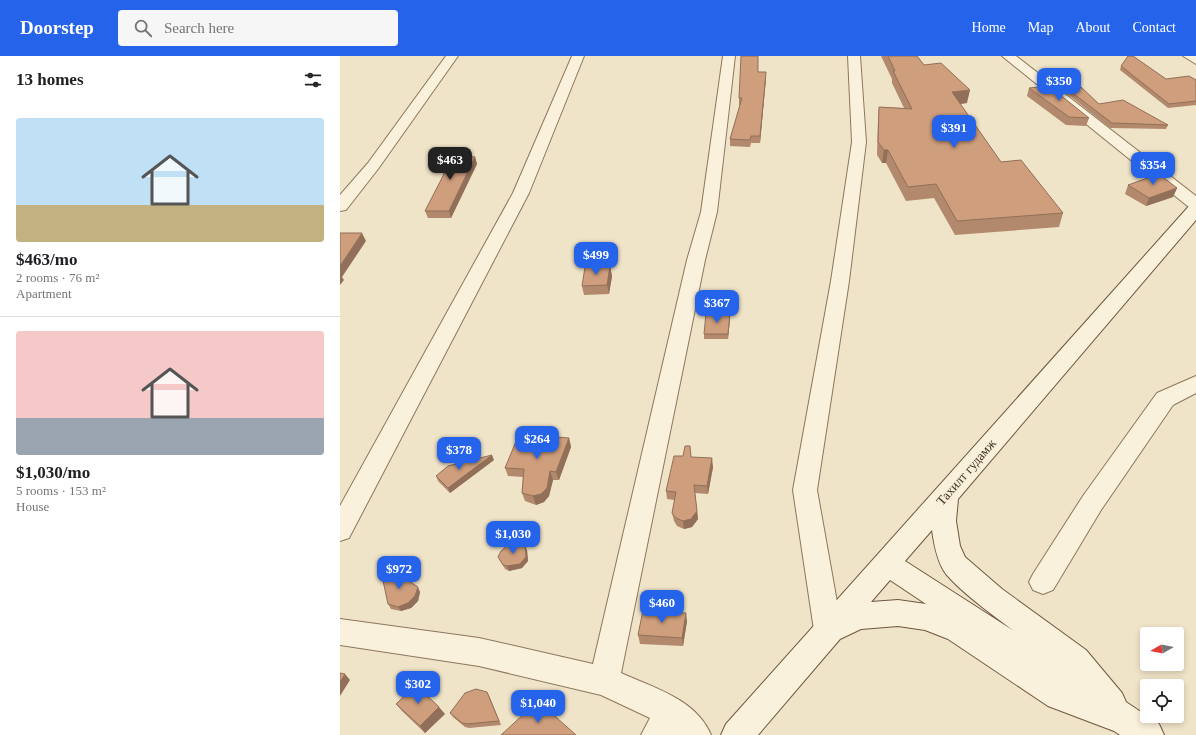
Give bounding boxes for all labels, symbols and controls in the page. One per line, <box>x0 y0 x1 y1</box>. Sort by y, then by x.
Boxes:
search box <box>118 10 398 46</box>
text: Doorstep <box>20 17 94 38</box>
icon: search <box>132 17 154 39</box>
text: Search here <box>164 20 234 36</box>
text: Home <box>972 20 1006 35</box>
text: Map <box>1028 20 1053 35</box>
text: About <box>1075 20 1110 35</box>
text: Contact <box>1132 20 1176 35</box>
pin: $350 <box>1035 68 1083 102</box>
icon: filters <box>302 69 324 91</box>
text: 13 homes <box>16 70 84 89</box>
text: $350 <box>1046 73 1072 88</box>
pin: $391 <box>930 115 978 149</box>
text: $391 <box>941 120 967 135</box>
icon: home <box>134 144 206 216</box>
pin: $463 <box>426 147 474 181</box>
text: $463 <box>437 152 463 167</box>
pin: $354 <box>1129 152 1177 186</box>
text: $354 <box>1140 157 1166 172</box>
pin: $499 <box>572 242 620 276</box>
text: $499 <box>583 247 609 262</box>
text: $463/mo <box>16 250 77 269</box>
text: 2 rooms · 76 m² <box>16 270 99 285</box>
text: Apartment <box>16 286 72 301</box>
pin: $367 <box>693 290 741 324</box>
text: $367 <box>704 295 730 310</box>
icon: home <box>134 357 206 429</box>
pin: $264 <box>513 426 561 460</box>
text: $264 <box>524 431 550 446</box>
street label: Тахилт гудамж <box>933 435 1000 508</box>
pin: $378 <box>435 437 483 471</box>
text: $378 <box>446 442 472 457</box>
text: $1,030/mo <box>16 463 90 482</box>
text: 5 rooms · 153 m² <box>16 483 106 498</box>
text: House <box>16 499 49 514</box>
pin: $1,030 <box>480 521 546 555</box>
text: $1,030 <box>495 526 531 541</box>
pin: $972 <box>375 556 423 590</box>
text: $972 <box>386 561 412 576</box>
pin: $460 <box>638 590 686 624</box>
text: $460 <box>649 595 675 610</box>
north arrow <box>1140 627 1184 671</box>
map controls <box>1140 627 1184 723</box>
pin: $302 <box>394 671 442 705</box>
text: $302 <box>405 676 431 691</box>
button: locate <box>1140 679 1184 723</box>
pin: $1,040 <box>505 690 571 724</box>
text: $1,040 <box>520 695 556 710</box>

